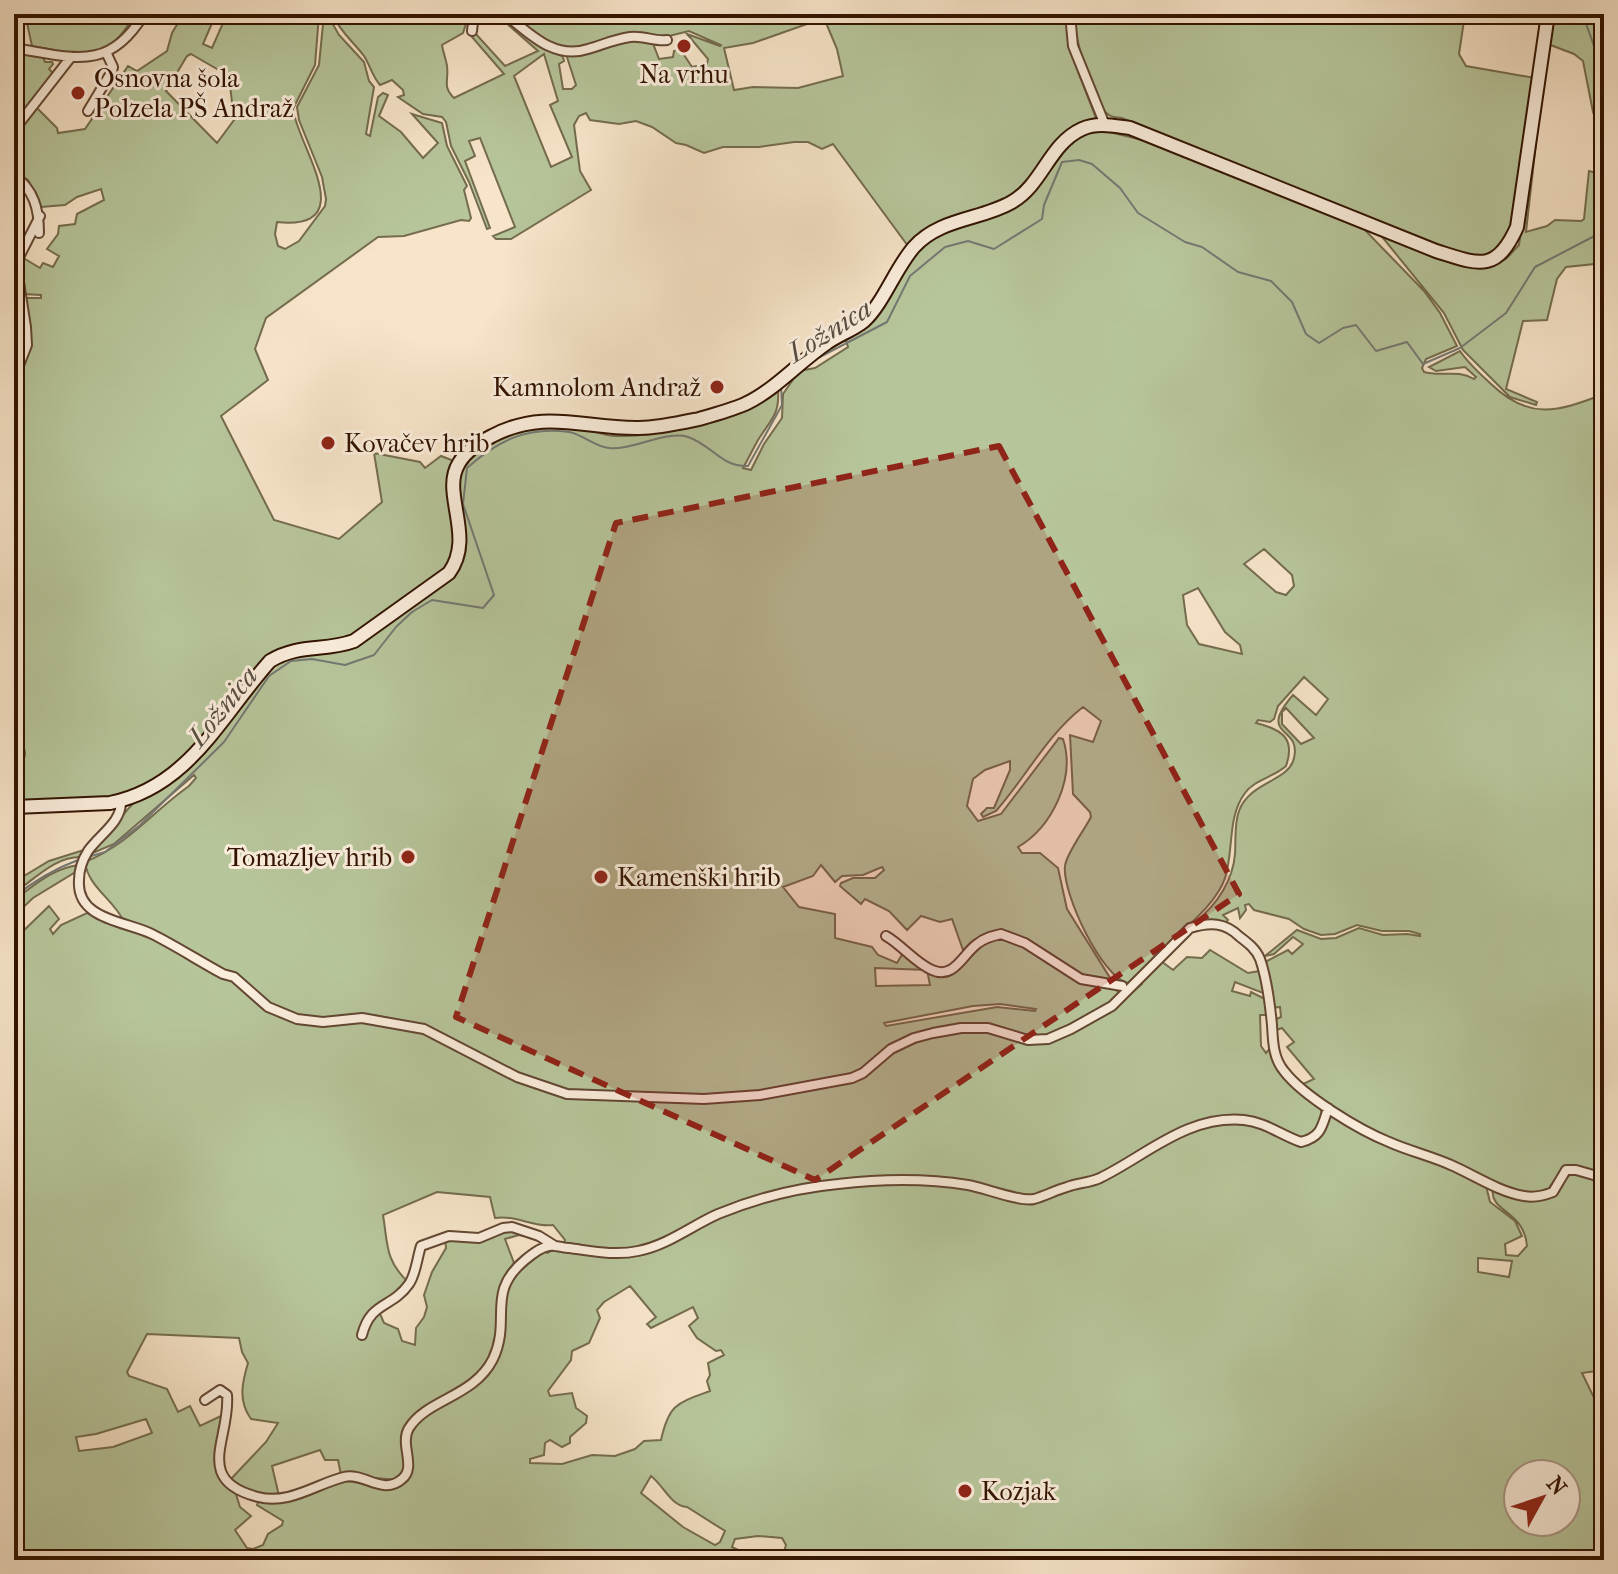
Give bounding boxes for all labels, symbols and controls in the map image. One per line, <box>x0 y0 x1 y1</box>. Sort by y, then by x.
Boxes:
marker: Na vrhu <box>675 37 693 55</box>
place label: Na vrhu <box>639 59 729 90</box>
place label: Osnovna šola Polzela PŠ Andraž <box>94 63 294 124</box>
marker: Osnovna šola Polzela PŠ Andraž <box>69 84 87 102</box>
water label: Ložnica <box>779 292 878 370</box>
place label: Kamnolom Andraž <box>492 372 701 403</box>
marker: Kamnolom Andraž <box>708 378 726 396</box>
place label: Kovačev hrib <box>344 428 489 459</box>
marker: Kovačev hrib <box>319 434 337 452</box>
water label: Ložnica <box>179 660 265 754</box>
place label: Tomazljev hrib <box>227 842 392 873</box>
marker: Tomazljev hrib <box>399 848 417 866</box>
place label: Kamenški hrib <box>617 862 781 893</box>
marker: Kamenški hrib <box>592 868 610 886</box>
north arrow <box>1502 1458 1582 1538</box>
text: N <box>1541 1471 1572 1501</box>
place label: Kozjak <box>981 1476 1057 1507</box>
marker: Kozjak <box>956 1482 974 1500</box>

